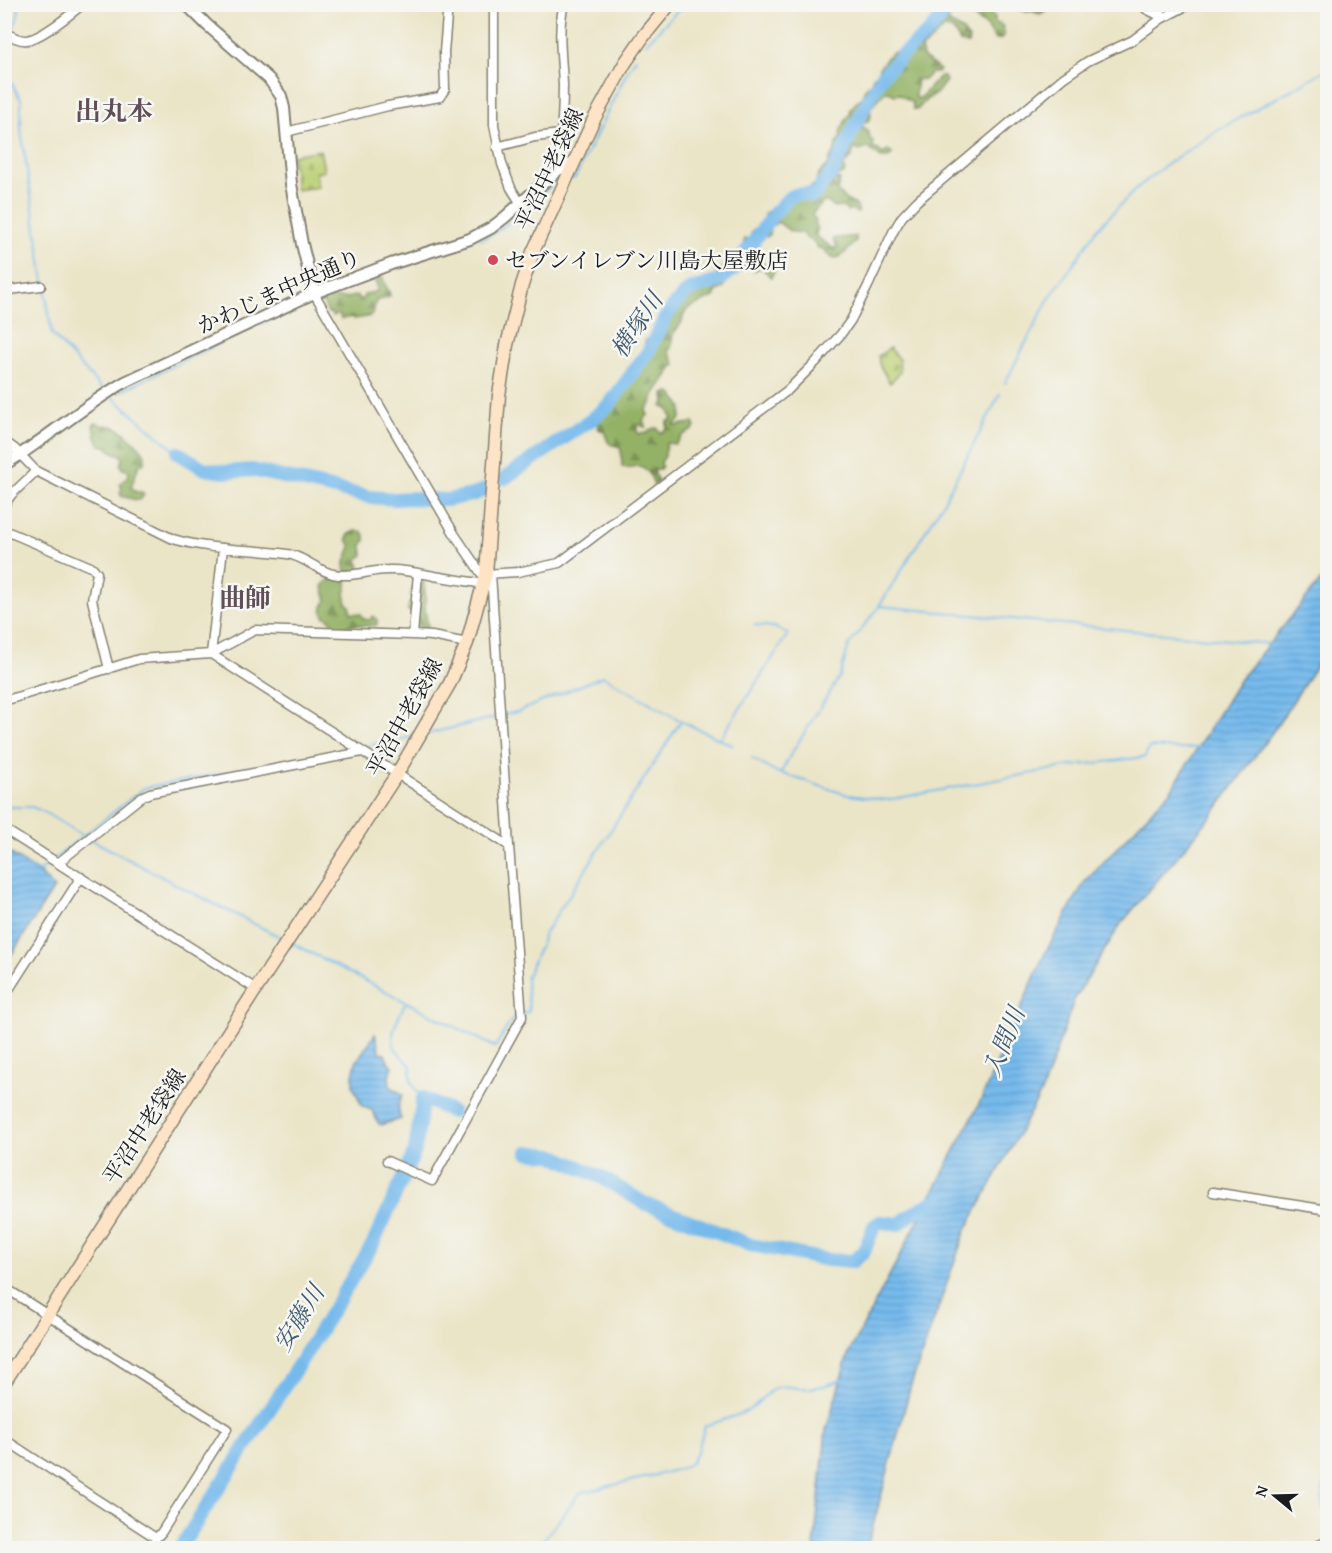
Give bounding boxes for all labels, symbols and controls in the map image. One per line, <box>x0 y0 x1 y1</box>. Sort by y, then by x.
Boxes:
district label: 出丸本 <box>75 91 153 130</box>
street label: 平沼中老袋線 <box>507 102 591 236</box>
street label: かわじま中央通り <box>192 241 366 341</box>
place label: セブンイレブン川島大屋敷店 <box>505 244 788 276</box>
marker: セブンイレブン川島大屋敷店 <box>486 253 500 267</box>
water label: 横塚川 <box>602 283 673 364</box>
district label: 曲師 <box>219 578 271 617</box>
street label: 平沼中老袋線 <box>358 652 450 782</box>
water label: 入間川 <box>974 999 1034 1082</box>
street label: 平沼中老袋線 <box>95 1062 193 1190</box>
water label: 安藤川 <box>265 1275 334 1358</box>
north arrow <box>1245 1466 1305 1526</box>
text: N <box>1248 1482 1274 1500</box>

